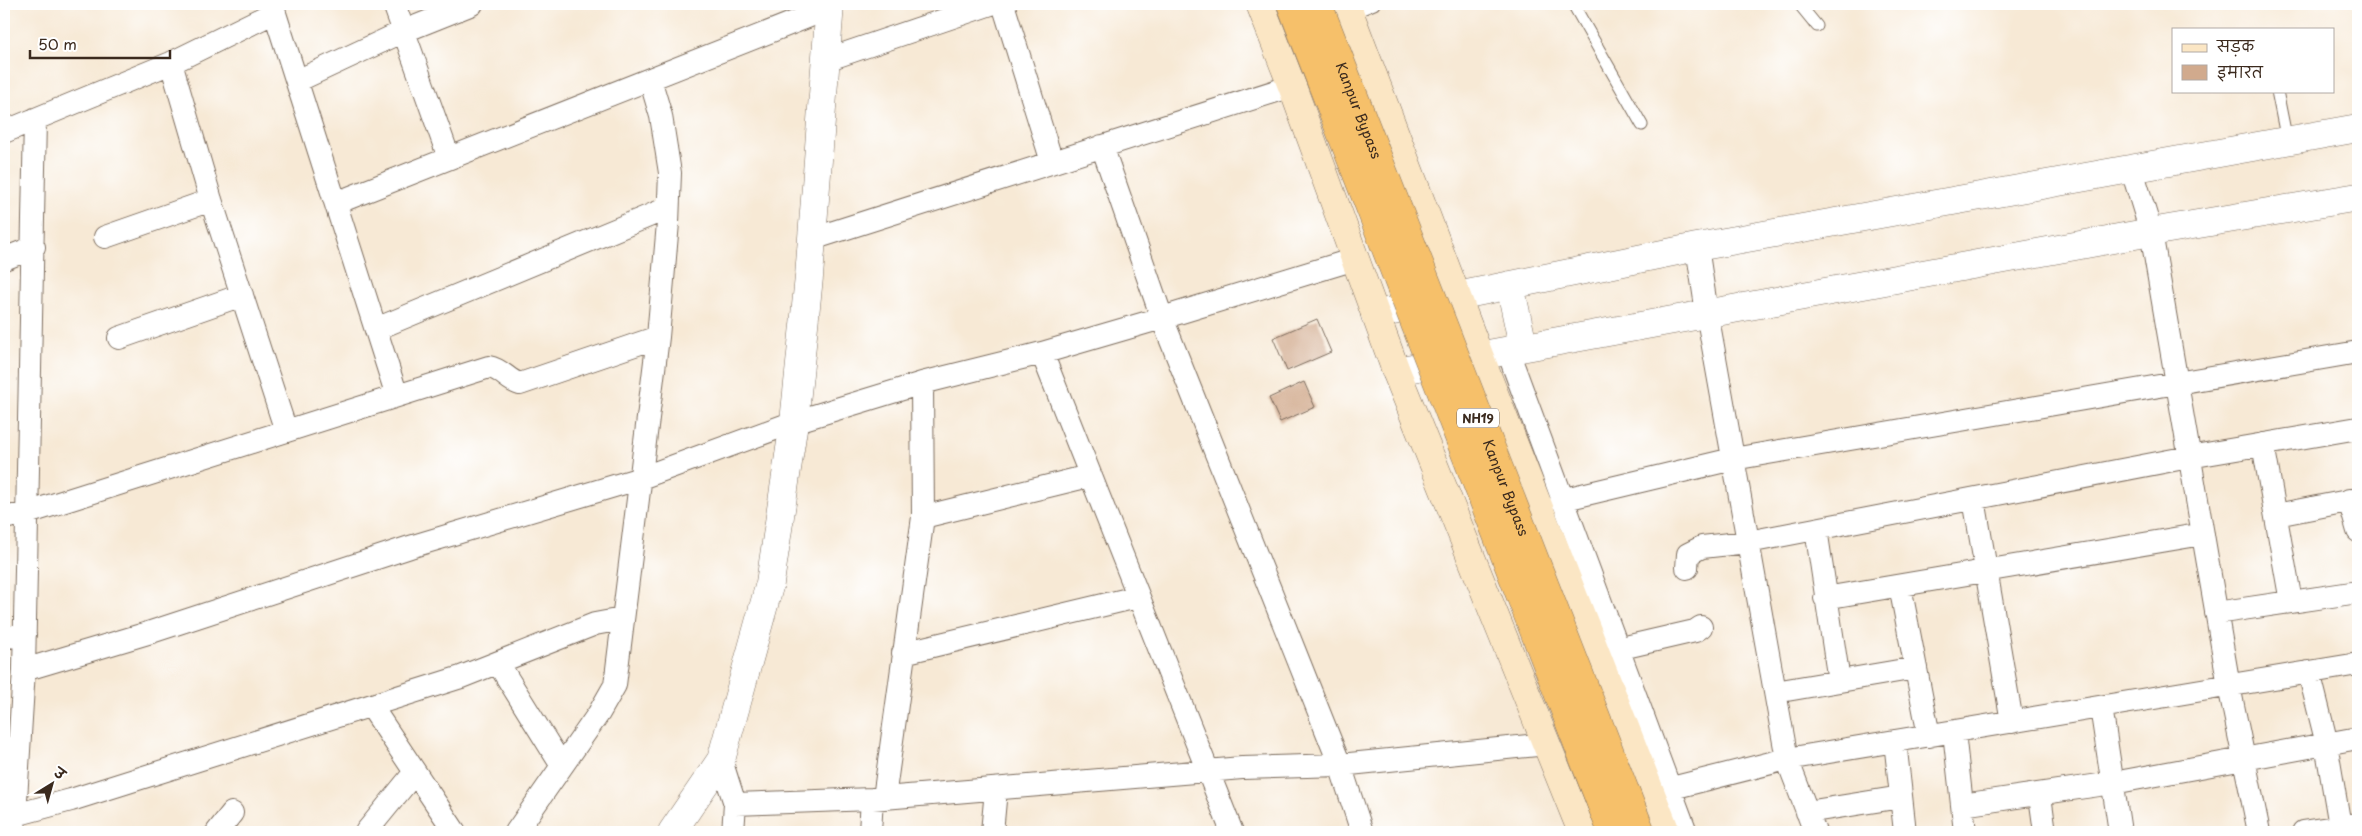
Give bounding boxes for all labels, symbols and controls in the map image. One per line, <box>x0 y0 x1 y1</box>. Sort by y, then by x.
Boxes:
scale bar <box>30 28 170 60</box>
legend <box>2172 28 2334 92</box>
text: 50 m <box>38 32 77 55</box>
text: सड़क <box>2216 34 2255 57</box>
street label: Kanpur Bypass <box>1331 59 1388 162</box>
text: इमारत <box>2217 60 2264 83</box>
road number: NH19 <box>1457 408 1499 428</box>
street label: Kanpur Bypass <box>1478 436 1535 539</box>
north arrow <box>28 758 78 808</box>
text: उ <box>48 761 72 785</box>

